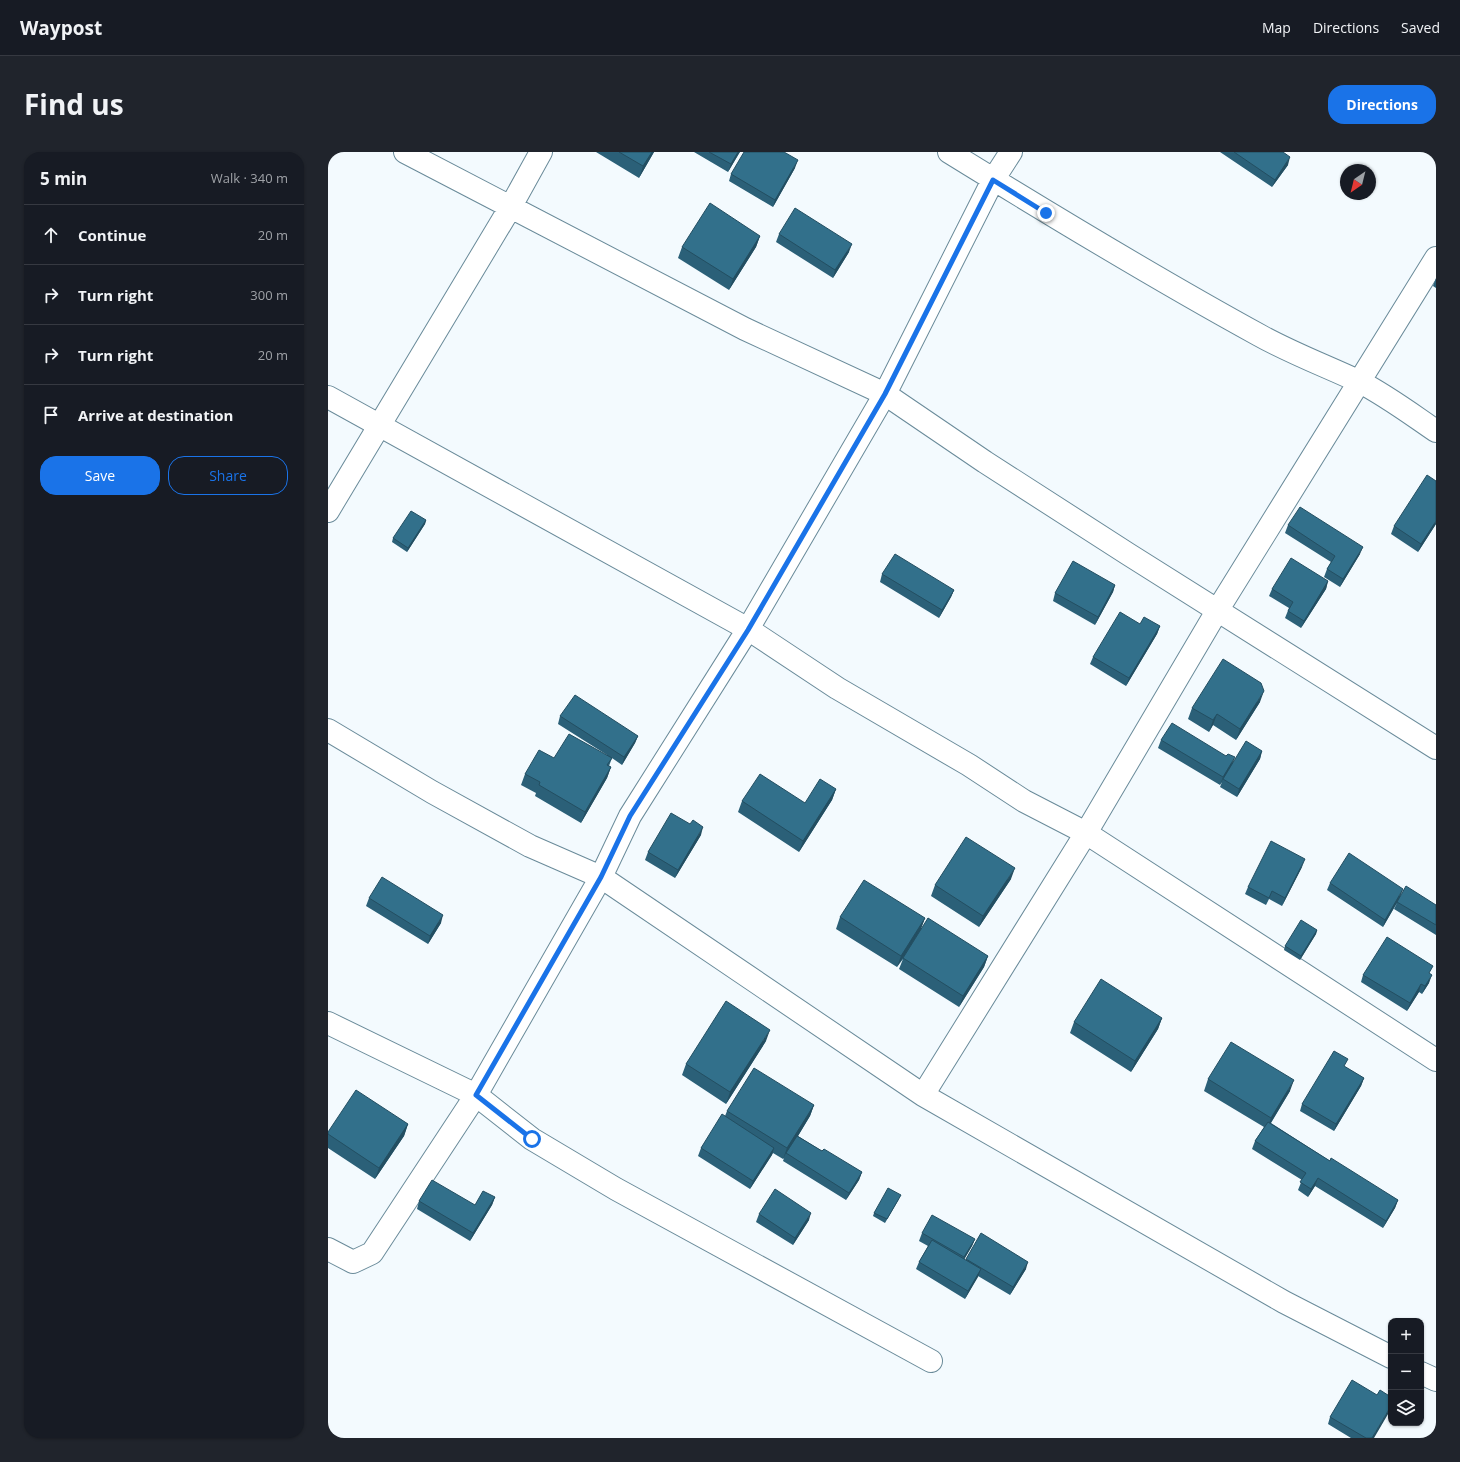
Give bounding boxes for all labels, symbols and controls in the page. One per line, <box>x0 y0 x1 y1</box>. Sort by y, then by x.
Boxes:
text: Waypost <box>20 15 102 41</box>
text: Map <box>1262 18 1291 37</box>
text: Directions <box>1313 18 1379 37</box>
text: Saved <box>1401 18 1440 37</box>
text: Find us <box>24 85 124 123</box>
button: Directions <box>1328 85 1436 124</box>
north arrow <box>1340 164 1376 200</box>
text: 5 min <box>40 167 87 190</box>
text: Walk · 340 m <box>211 169 288 187</box>
route end <box>1037 204 1055 222</box>
icon: ahead <box>40 224 62 246</box>
text: Continue <box>78 225 146 245</box>
text: 20 m <box>258 226 288 244</box>
icon: right <box>40 284 62 306</box>
text: Turn right <box>78 285 153 305</box>
text: 300 m <box>250 286 288 304</box>
icon: right <box>40 344 62 366</box>
text: Turn right <box>78 345 153 365</box>
text: 20 m <box>258 346 288 364</box>
icon: arrive <box>40 404 62 426</box>
text: Arrive at destination <box>78 405 233 425</box>
button: Save <box>40 456 160 495</box>
button: Share <box>168 456 288 495</box>
route start <box>523 1130 541 1148</box>
map controls <box>1388 1318 1424 1426</box>
button: + <box>1388 1318 1424 1354</box>
button: − <box>1388 1354 1424 1390</box>
button: layers <box>1388 1390 1424 1426</box>

